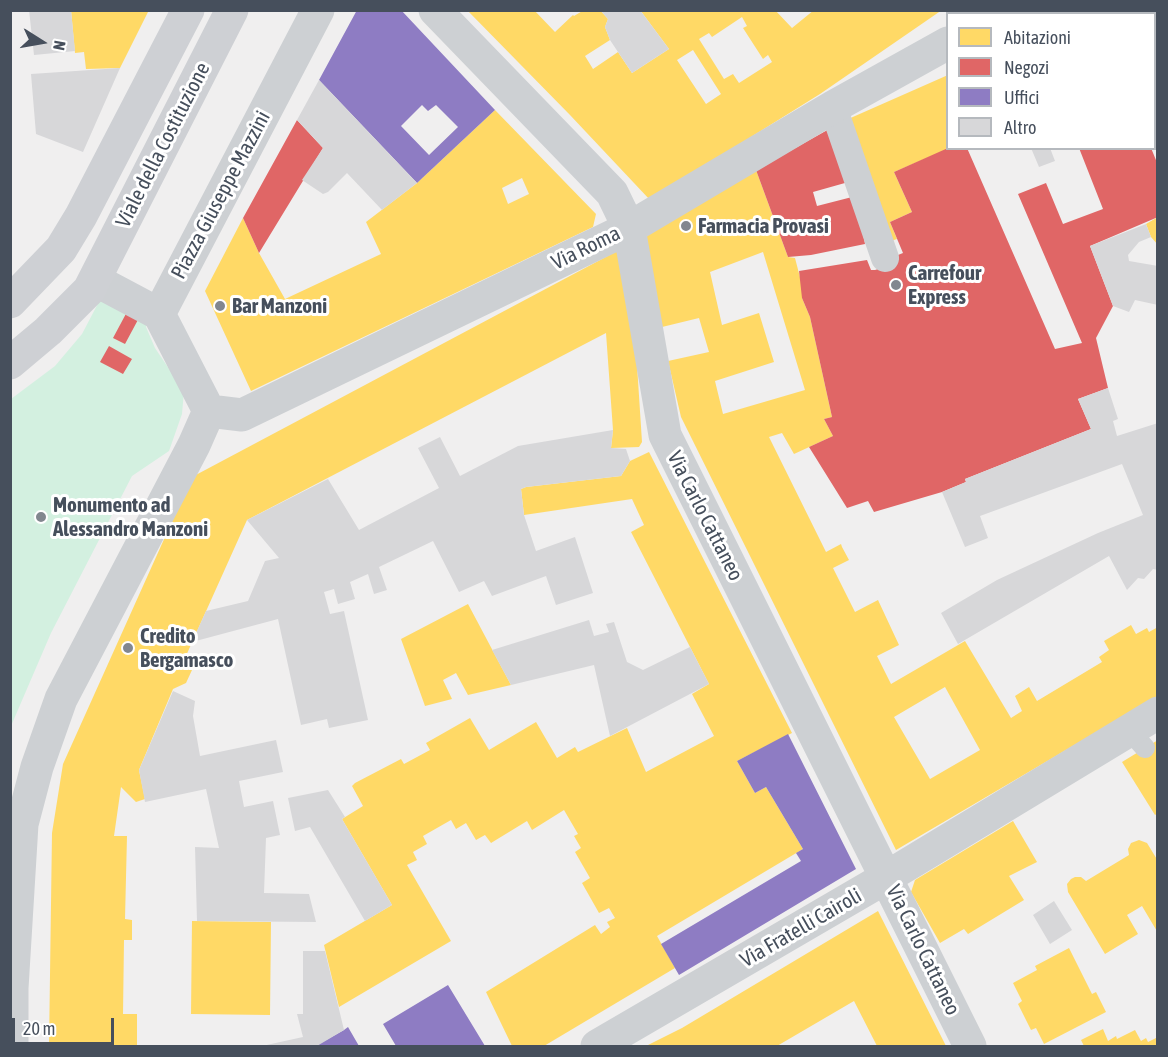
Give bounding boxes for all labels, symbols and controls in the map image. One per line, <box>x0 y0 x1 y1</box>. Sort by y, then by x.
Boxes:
north arrow <box>12 12 72 72</box>
legend <box>946 12 1156 150</box>
text: Abitazioni <box>1004 27 1071 48</box>
text: N <box>50 39 69 52</box>
text: Negozi <box>1004 57 1049 78</box>
street label: Viale della Costituzione <box>111 58 215 232</box>
text: Uffici <box>1004 87 1039 108</box>
street label: Piazza Giuseppe Mazzini <box>166 107 276 283</box>
text: Altro <box>1004 117 1037 138</box>
place label: Farmacia Provasi <box>698 213 829 239</box>
marker: Farmacia Provasi <box>679 219 693 233</box>
street label: Via Roma <box>548 221 624 275</box>
place label: Carrefour Express <box>908 260 981 310</box>
marker: Carrefour Express <box>889 278 903 292</box>
place label: Bar Manzoni <box>232 293 327 319</box>
marker: Bar Manzoni <box>213 299 227 313</box>
street label: Via Carlo Cattaneo <box>662 447 748 585</box>
place label: Monumento ad Alessandro Manzoni <box>53 492 208 542</box>
marker: Monumento ad Alessandro Manzoni <box>34 510 48 524</box>
place label: Credito Bergamasco <box>140 623 233 673</box>
marker: Credito Bergamasco <box>121 641 135 655</box>
street label: Via Carlo Cattaneo <box>881 881 965 1019</box>
street label: Via Fratelli Cairoli <box>736 883 866 973</box>
scale bar <box>15 1006 117 1044</box>
text: 20 m <box>23 1018 55 1039</box>

